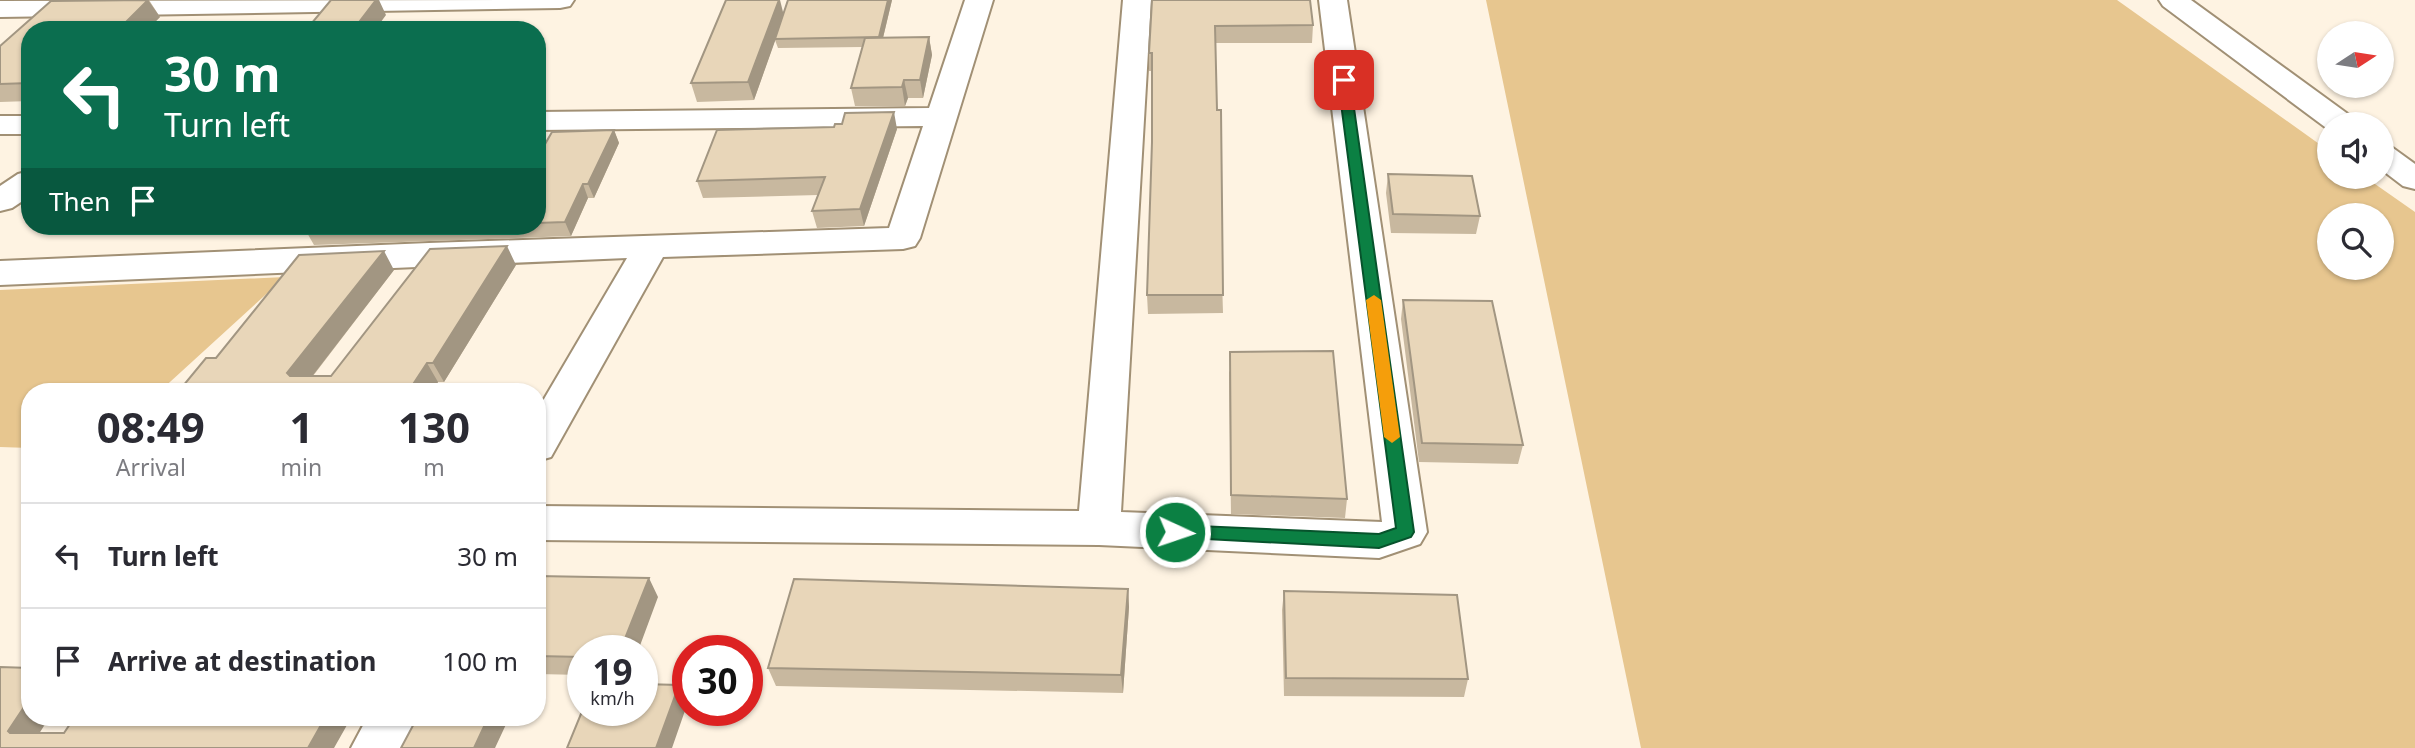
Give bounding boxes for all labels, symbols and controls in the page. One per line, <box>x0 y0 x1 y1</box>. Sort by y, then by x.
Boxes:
north arrow <box>2317 21 2394 98</box>
map controls <box>2317 21 2394 280</box>
text: 30 m <box>164 40 281 106</box>
icon: left <box>49 49 140 140</box>
pin <box>1314 50 1374 110</box>
icon: arrive <box>1325 61 1363 99</box>
text: Turn left <box>164 103 290 146</box>
button: sound <box>2317 112 2394 189</box>
icon: arrive <box>124 182 162 220</box>
text: Then <box>49 183 110 219</box>
button: search <box>2317 203 2394 280</box>
text: 08:49 <box>97 398 205 455</box>
text: 1 <box>289 398 313 455</box>
text: 130 <box>398 398 470 455</box>
text: Arrival <box>116 451 186 483</box>
text: min <box>281 451 322 483</box>
text: m <box>423 451 445 483</box>
position arrow <box>1138 495 1212 569</box>
icon: left <box>49 537 87 575</box>
text: Turn left <box>108 538 219 574</box>
text: 30 m <box>457 538 518 574</box>
speed limit sign: 30 <box>672 635 763 726</box>
icon: arrive <box>49 642 87 680</box>
text: Arrive at destination <box>108 643 377 679</box>
text: 100 m <box>442 643 518 679</box>
text: 19 <box>592 648 633 695</box>
text: km/h <box>590 686 635 710</box>

